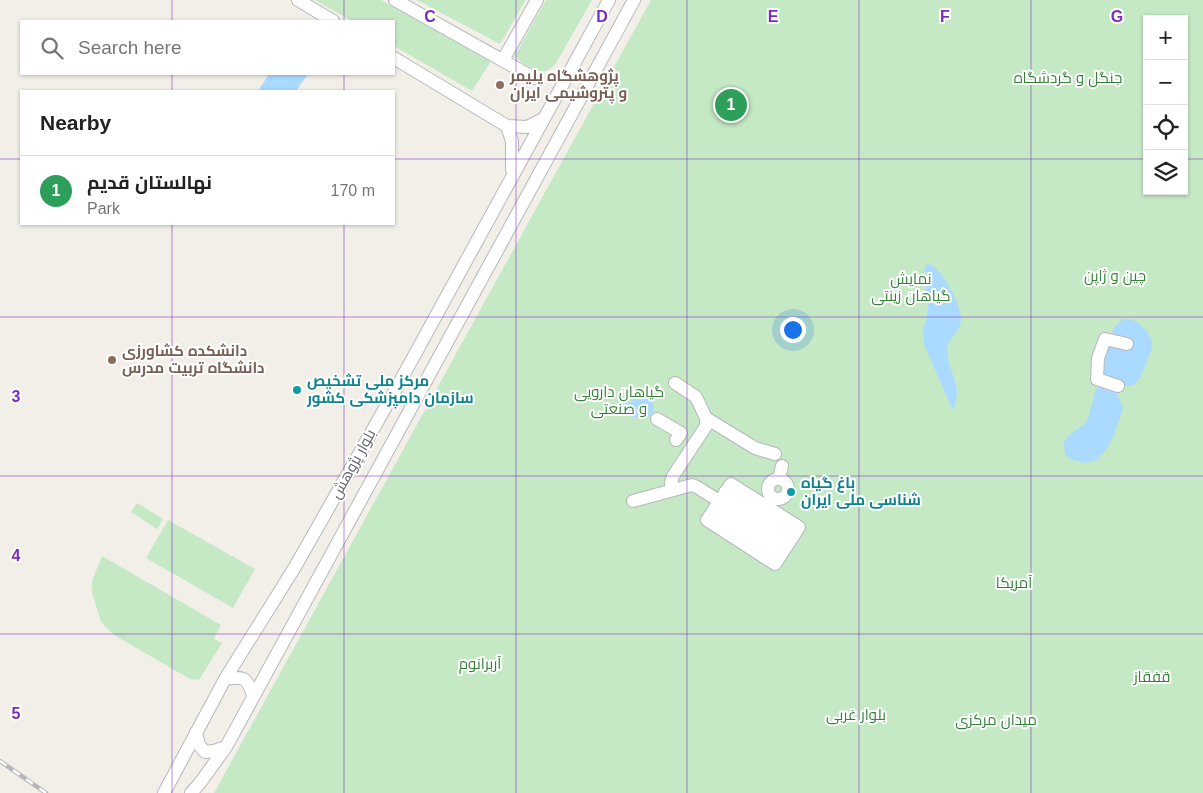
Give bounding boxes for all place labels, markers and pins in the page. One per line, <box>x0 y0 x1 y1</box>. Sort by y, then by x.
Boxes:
place label: پژوهشگاه پلیمر و پتروشیمی ایران <box>509 67 627 104</box>
marker: پژوهشگاه پلیمر و پتروشیمی ایران <box>494 79 506 91</box>
pin: 1 <box>715 86 747 124</box>
place label: دانشکده کشاورزی دانشگاه تربیت مدرس <box>122 342 265 377</box>
marker: دانشکده کشاورزی دانشگاه تربیت مدرس <box>106 354 118 366</box>
place label: مرکز ملی تشخیص سازمان دامپزشکی کشور <box>306 372 474 409</box>
marker: مرکز ملی تشخیص سازمان دامپزشکی کشور <box>291 384 303 396</box>
place label: باغ گیاه‌ شناسی ملی ایران <box>801 474 921 509</box>
marker: باغ گیاه‌ شناسی ملی ایران <box>785 486 797 498</box>

